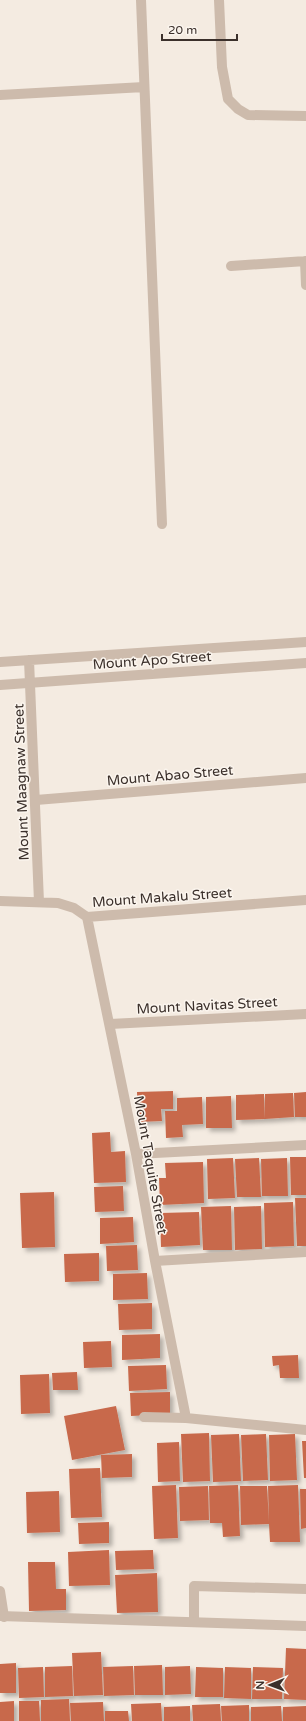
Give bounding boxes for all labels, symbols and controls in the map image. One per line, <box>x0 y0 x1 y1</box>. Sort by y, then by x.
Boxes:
scale bar <box>162 16 237 42</box>
text: 20 m <box>168 23 197 37</box>
street label: Mount Apo Street <box>92 648 213 673</box>
street label: Mount Maagnaw Street <box>10 703 33 861</box>
street label: Mount Abao Street <box>106 761 235 789</box>
street label: Mount Makalu Street <box>92 884 233 911</box>
street label: Mount Navitas Street <box>136 993 279 1018</box>
street label: Mount Taquite Street <box>130 1094 171 1236</box>
north arrow <box>250 1665 290 1705</box>
text: N <box>254 1681 267 1690</box>

